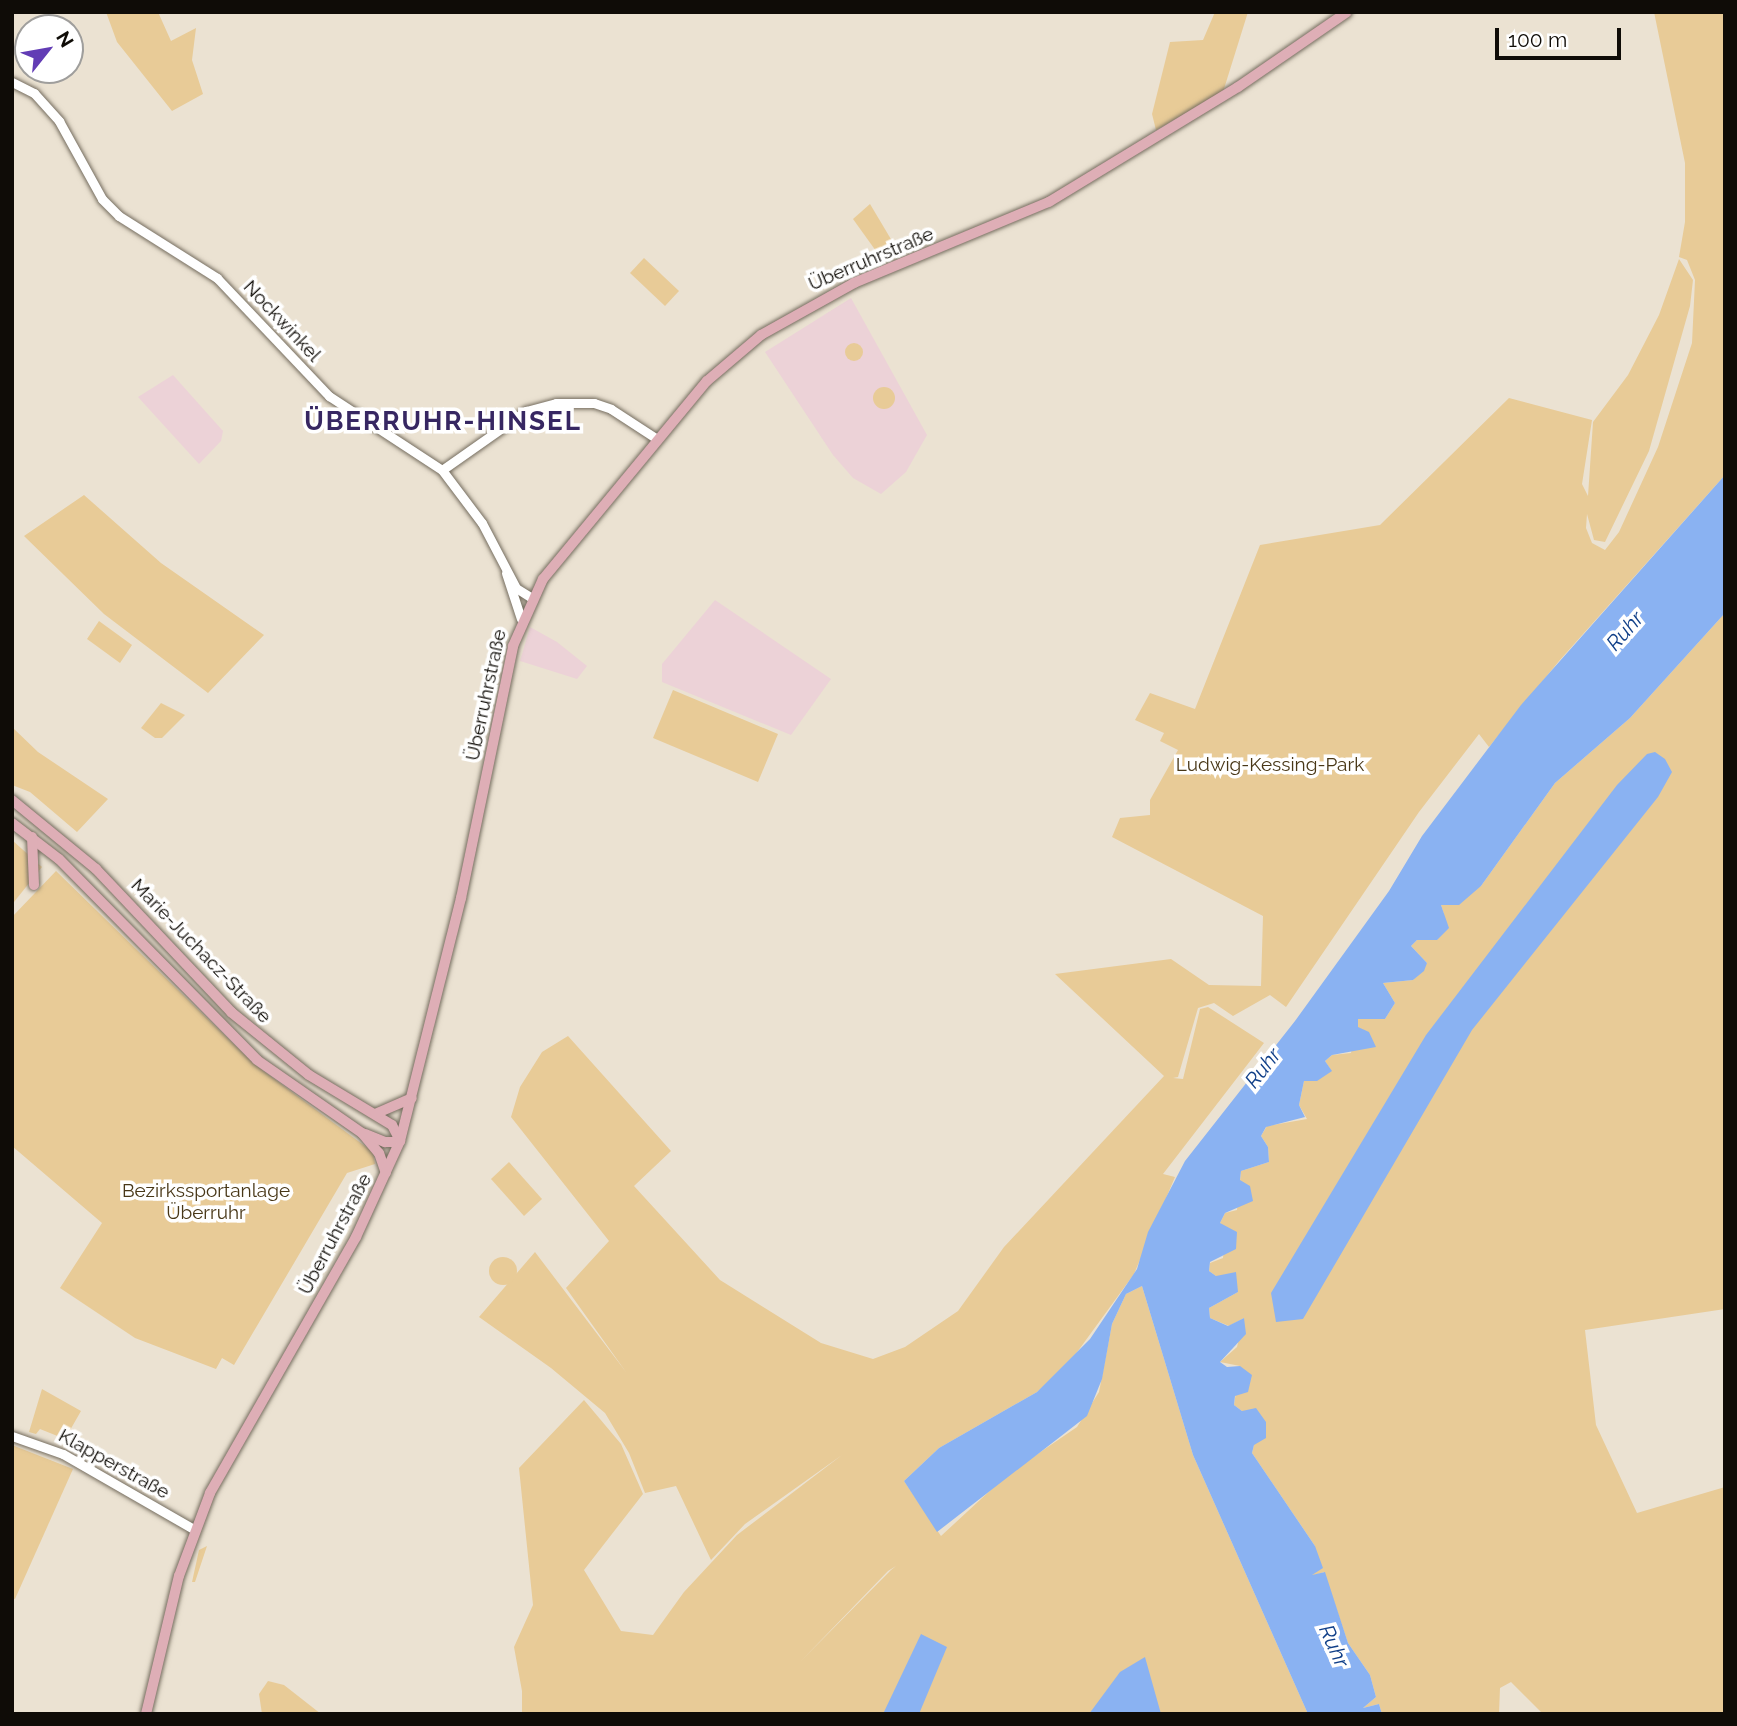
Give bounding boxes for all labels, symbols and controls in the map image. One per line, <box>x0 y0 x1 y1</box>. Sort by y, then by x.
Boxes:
north arrow <box>14 14 84 84</box>
scale bar <box>1499 14 1625 58</box>
text: N <box>52 27 78 51</box>
text: 100 m <box>1508 27 1567 52</box>
street label: Überruhrstraße <box>805 222 937 296</box>
street label: Nockwinkel <box>239 276 325 366</box>
district label: ÜBERRUHR-HINSEL <box>306 406 580 438</box>
water label: Ruhr <box>1601 606 1649 656</box>
street label: Überruhrstraße <box>461 627 511 763</box>
park label: Ludwig-Kessing-Park <box>1176 754 1364 776</box>
street label: Marie-Juchacz-Straße <box>126 874 276 1028</box>
water label: Ruhr <box>1240 1043 1286 1093</box>
street label: Überruhrstraße <box>294 1170 376 1298</box>
park label: Bezirkssportanlage Überruhr <box>122 1180 290 1224</box>
street label: Klapperstraße <box>55 1424 173 1504</box>
water label: Ruhr <box>1314 1621 1354 1671</box>

